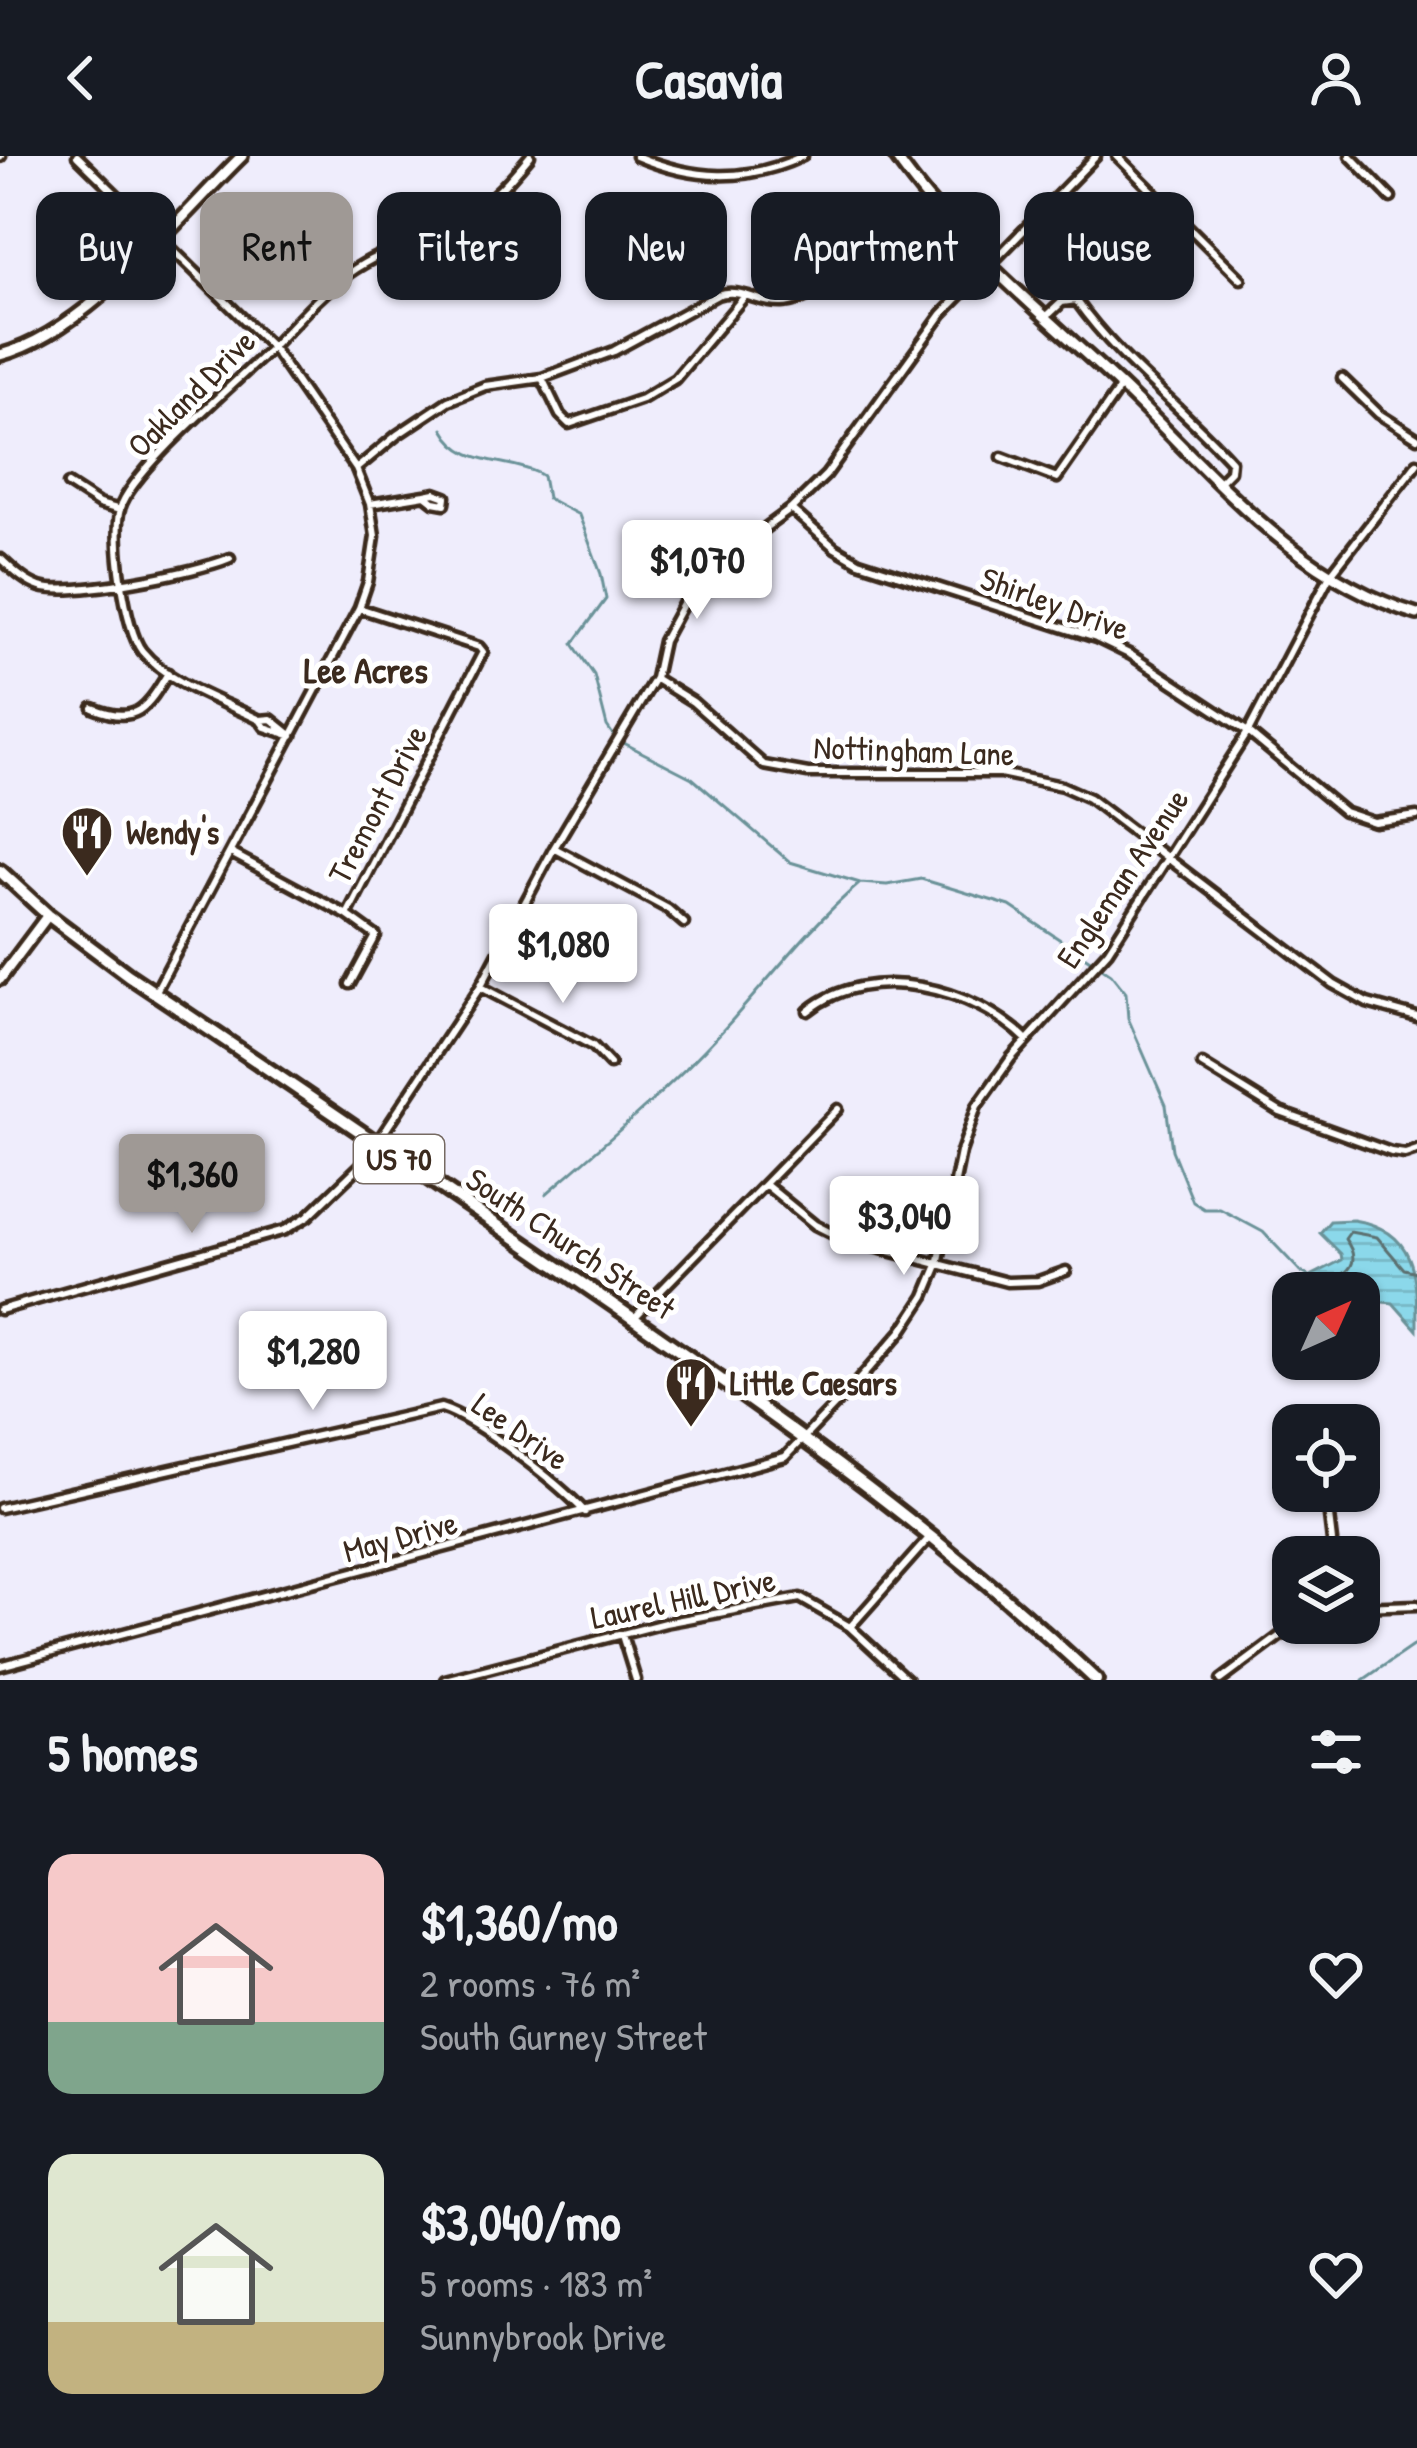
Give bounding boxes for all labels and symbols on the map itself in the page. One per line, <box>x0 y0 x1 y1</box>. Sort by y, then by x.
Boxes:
street label: Oakland Drive <box>117 319 265 467</box>
pin: $1,070 <box>599 520 795 622</box>
street label: Shirley Drive <box>974 556 1135 651</box>
district label: Lee Acres <box>304 645 428 694</box>
street label: Tremont Drive <box>317 717 437 891</box>
street label: Nottingham Lane <box>813 725 1015 776</box>
street label: Engleman Avenue <box>1046 780 1199 977</box>
restaurant icon: Wendy's <box>59 804 115 878</box>
place label: Wendy's <box>126 810 220 856</box>
pin: $1,080 <box>465 904 661 1006</box>
pin: $1,360 <box>94 1134 290 1236</box>
road number: US 70 <box>354 1135 444 1183</box>
street label: South Church Street <box>458 1157 685 1330</box>
pin: $3,040 <box>806 1176 1002 1278</box>
north arrow <box>1272 1272 1380 1380</box>
pin: $1,280 <box>215 1311 411 1413</box>
restaurant icon: Little Caesars <box>663 1355 719 1429</box>
place label: Little Caesars <box>730 1361 897 1405</box>
street label: Lee Drive <box>464 1382 578 1480</box>
street label: May Drive <box>338 1500 462 1573</box>
street label: Laurel Hill Drive <box>587 1557 779 1639</box>

